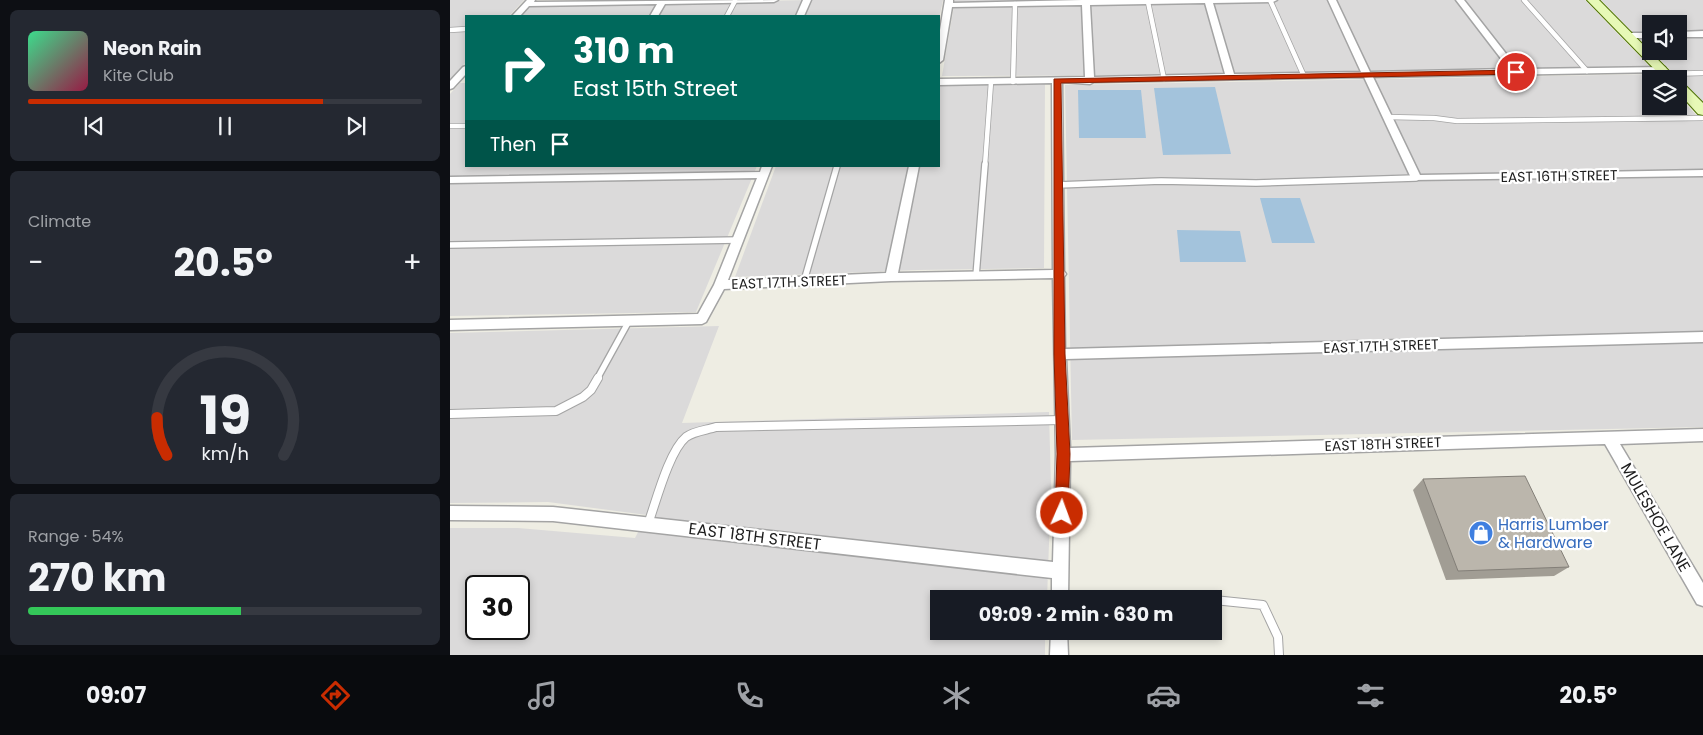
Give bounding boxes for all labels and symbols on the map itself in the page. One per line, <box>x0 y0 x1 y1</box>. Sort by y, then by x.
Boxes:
pin <box>1495 51 1537 93</box>
street label: EAST 16TH STREET <box>1500 165 1618 187</box>
street label: EAST 17TH STREET <box>731 270 847 294</box>
street label: EAST 17TH STREET <box>1323 334 1439 358</box>
street label: EAST 18TH STREET <box>1324 432 1442 456</box>
street label: MULESHOE LANE <box>1615 459 1696 576</box>
position arrow <box>1035 486 1087 538</box>
place label: Harris Lumber & Hardware <box>1498 513 1609 554</box>
street label: EAST 18TH STREET <box>687 517 823 556</box>
shop icon: Harris Lumber & Hardware <box>1468 520 1494 546</box>
speed limit sign: 30 <box>465 575 530 640</box>

